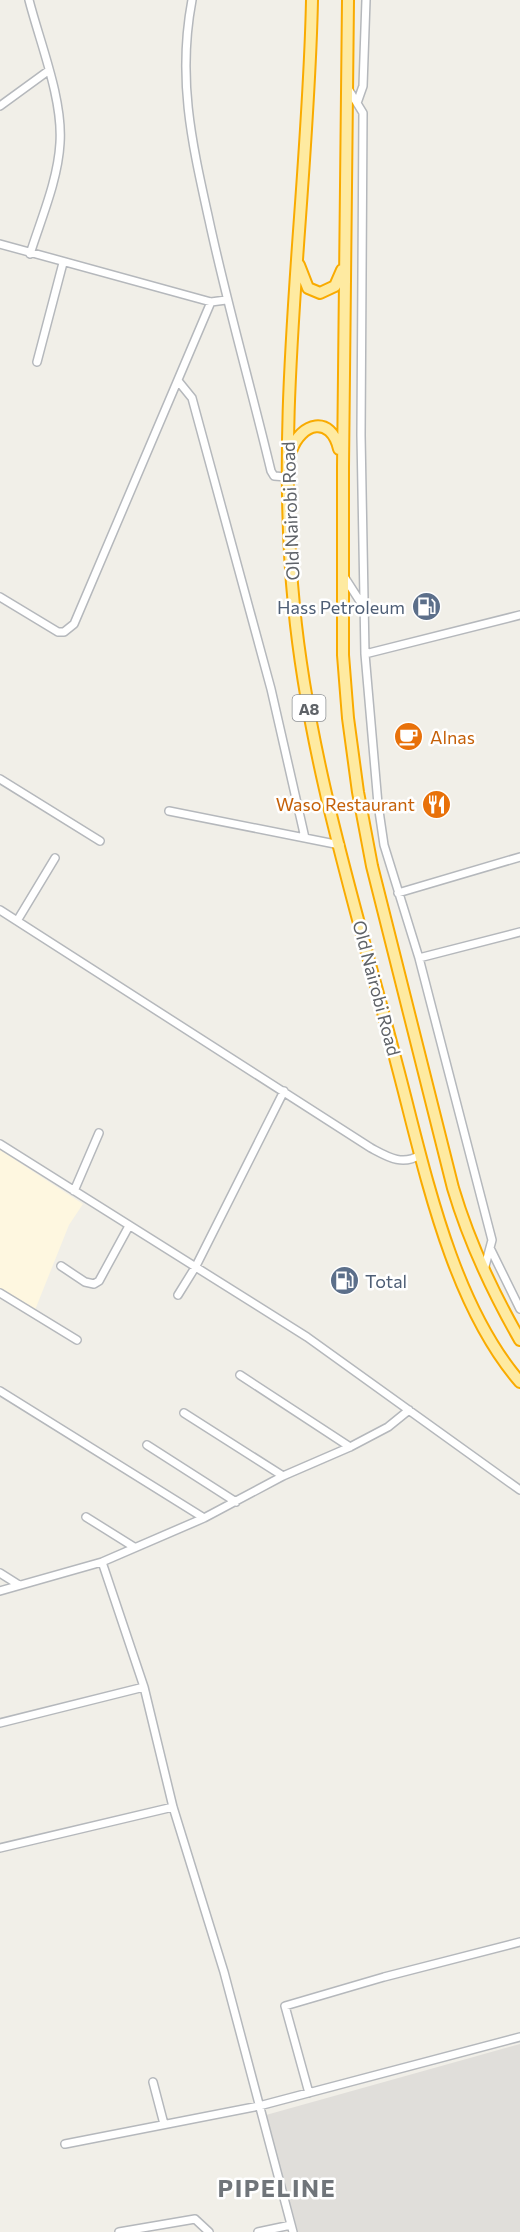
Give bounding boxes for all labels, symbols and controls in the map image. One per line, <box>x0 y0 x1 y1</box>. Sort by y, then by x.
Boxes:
street label: Old Nairobi Road <box>277 441 303 581</box>
fuel station icon: Hass Petroleum <box>410 591 442 623</box>
place label: Hass Petroleum <box>277 596 405 618</box>
road number: A8 <box>292 695 326 721</box>
cafe icon: Alnas <box>393 721 425 753</box>
place label: Alnas <box>430 726 475 748</box>
restaurant icon: Waso Restaurant <box>420 788 452 820</box>
place label: Waso Restaurant <box>276 793 415 815</box>
street label: Old Nairobi Road <box>348 918 406 1058</box>
fuel station icon: Total <box>328 1265 360 1297</box>
place label: Total <box>365 1270 407 1292</box>
district label: PIPELINE <box>218 2173 336 2202</box>

